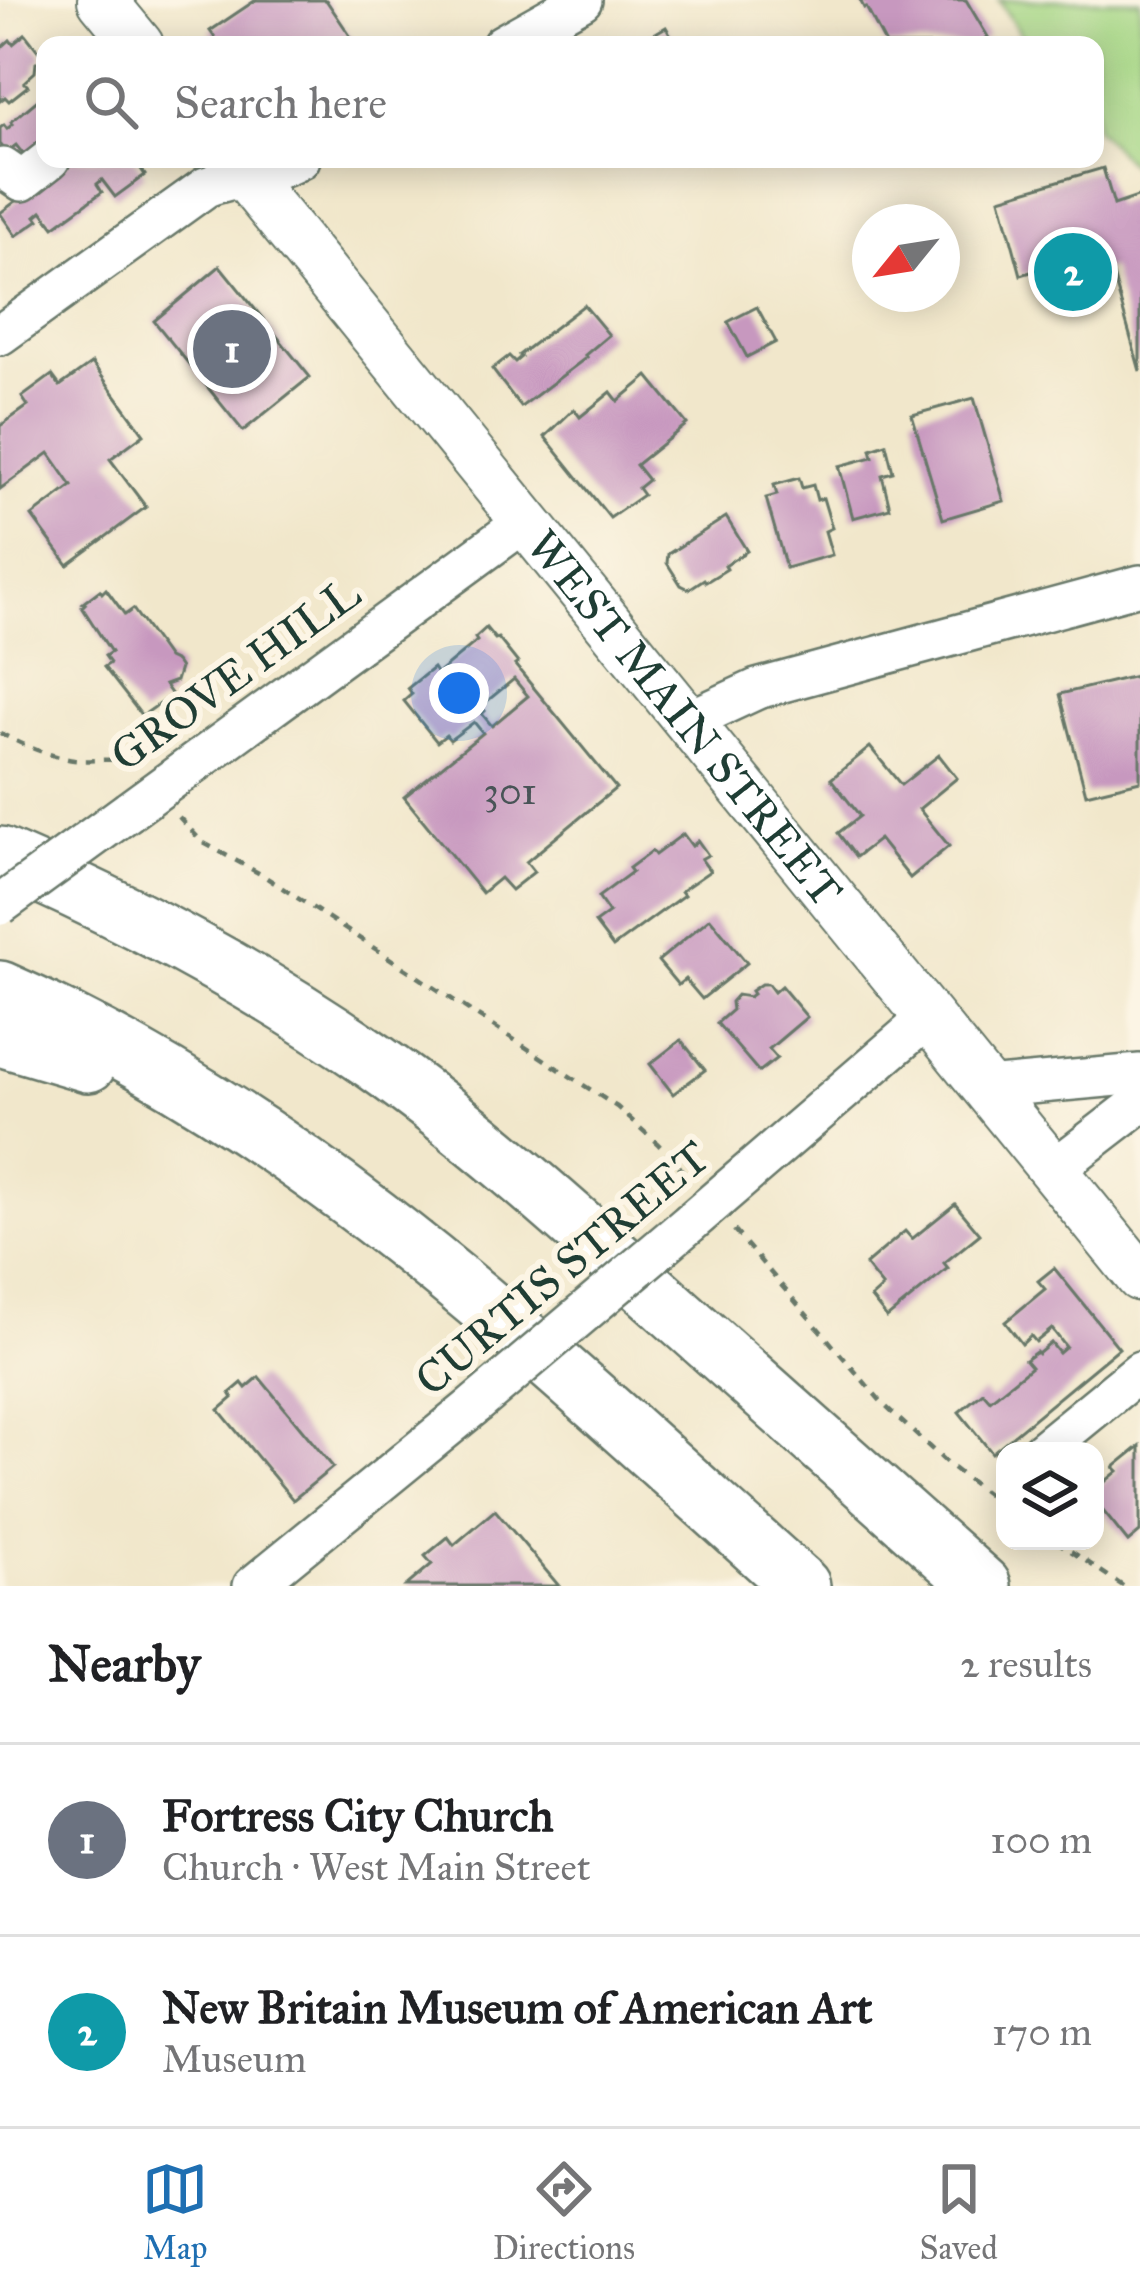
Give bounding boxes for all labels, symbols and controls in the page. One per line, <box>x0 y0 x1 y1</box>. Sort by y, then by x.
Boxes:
search box <box>36 36 1104 168</box>
icon: search <box>78 69 144 135</box>
text: Search here <box>174 75 387 130</box>
north arrow <box>852 204 960 312</box>
pin: 2 <box>1034 227 1112 317</box>
pin: 1 <box>193 304 271 394</box>
street label: WEST MAIN STREET <box>516 518 854 917</box>
street label: GROVE HILL <box>100 565 370 783</box>
your location <box>429 663 489 723</box>
house number: 301 <box>483 767 537 815</box>
street label: CURTIS STREET <box>404 1129 720 1407</box>
map controls <box>996 1442 1104 1550</box>
button: layers <box>996 1442 1104 1550</box>
text: Nearby <box>48 1633 200 1695</box>
text: 2 results <box>960 1640 1092 1688</box>
text: Fortress City Church <box>162 1788 554 1843</box>
text: 1 <box>79 1816 95 1864</box>
text: 100 m <box>990 1816 1092 1864</box>
text: Church · West Main Street <box>162 1843 591 1891</box>
text: New Britain Museum of American Art <box>162 1980 873 2035</box>
text: 2 <box>77 2008 97 2056</box>
text: 170 m <box>992 2008 1092 2056</box>
text: Museum <box>162 2035 307 2083</box>
tab: Map <box>142 2156 208 2268</box>
tab: Directions <box>493 2156 635 2268</box>
tab: Saved <box>919 2156 998 2268</box>

